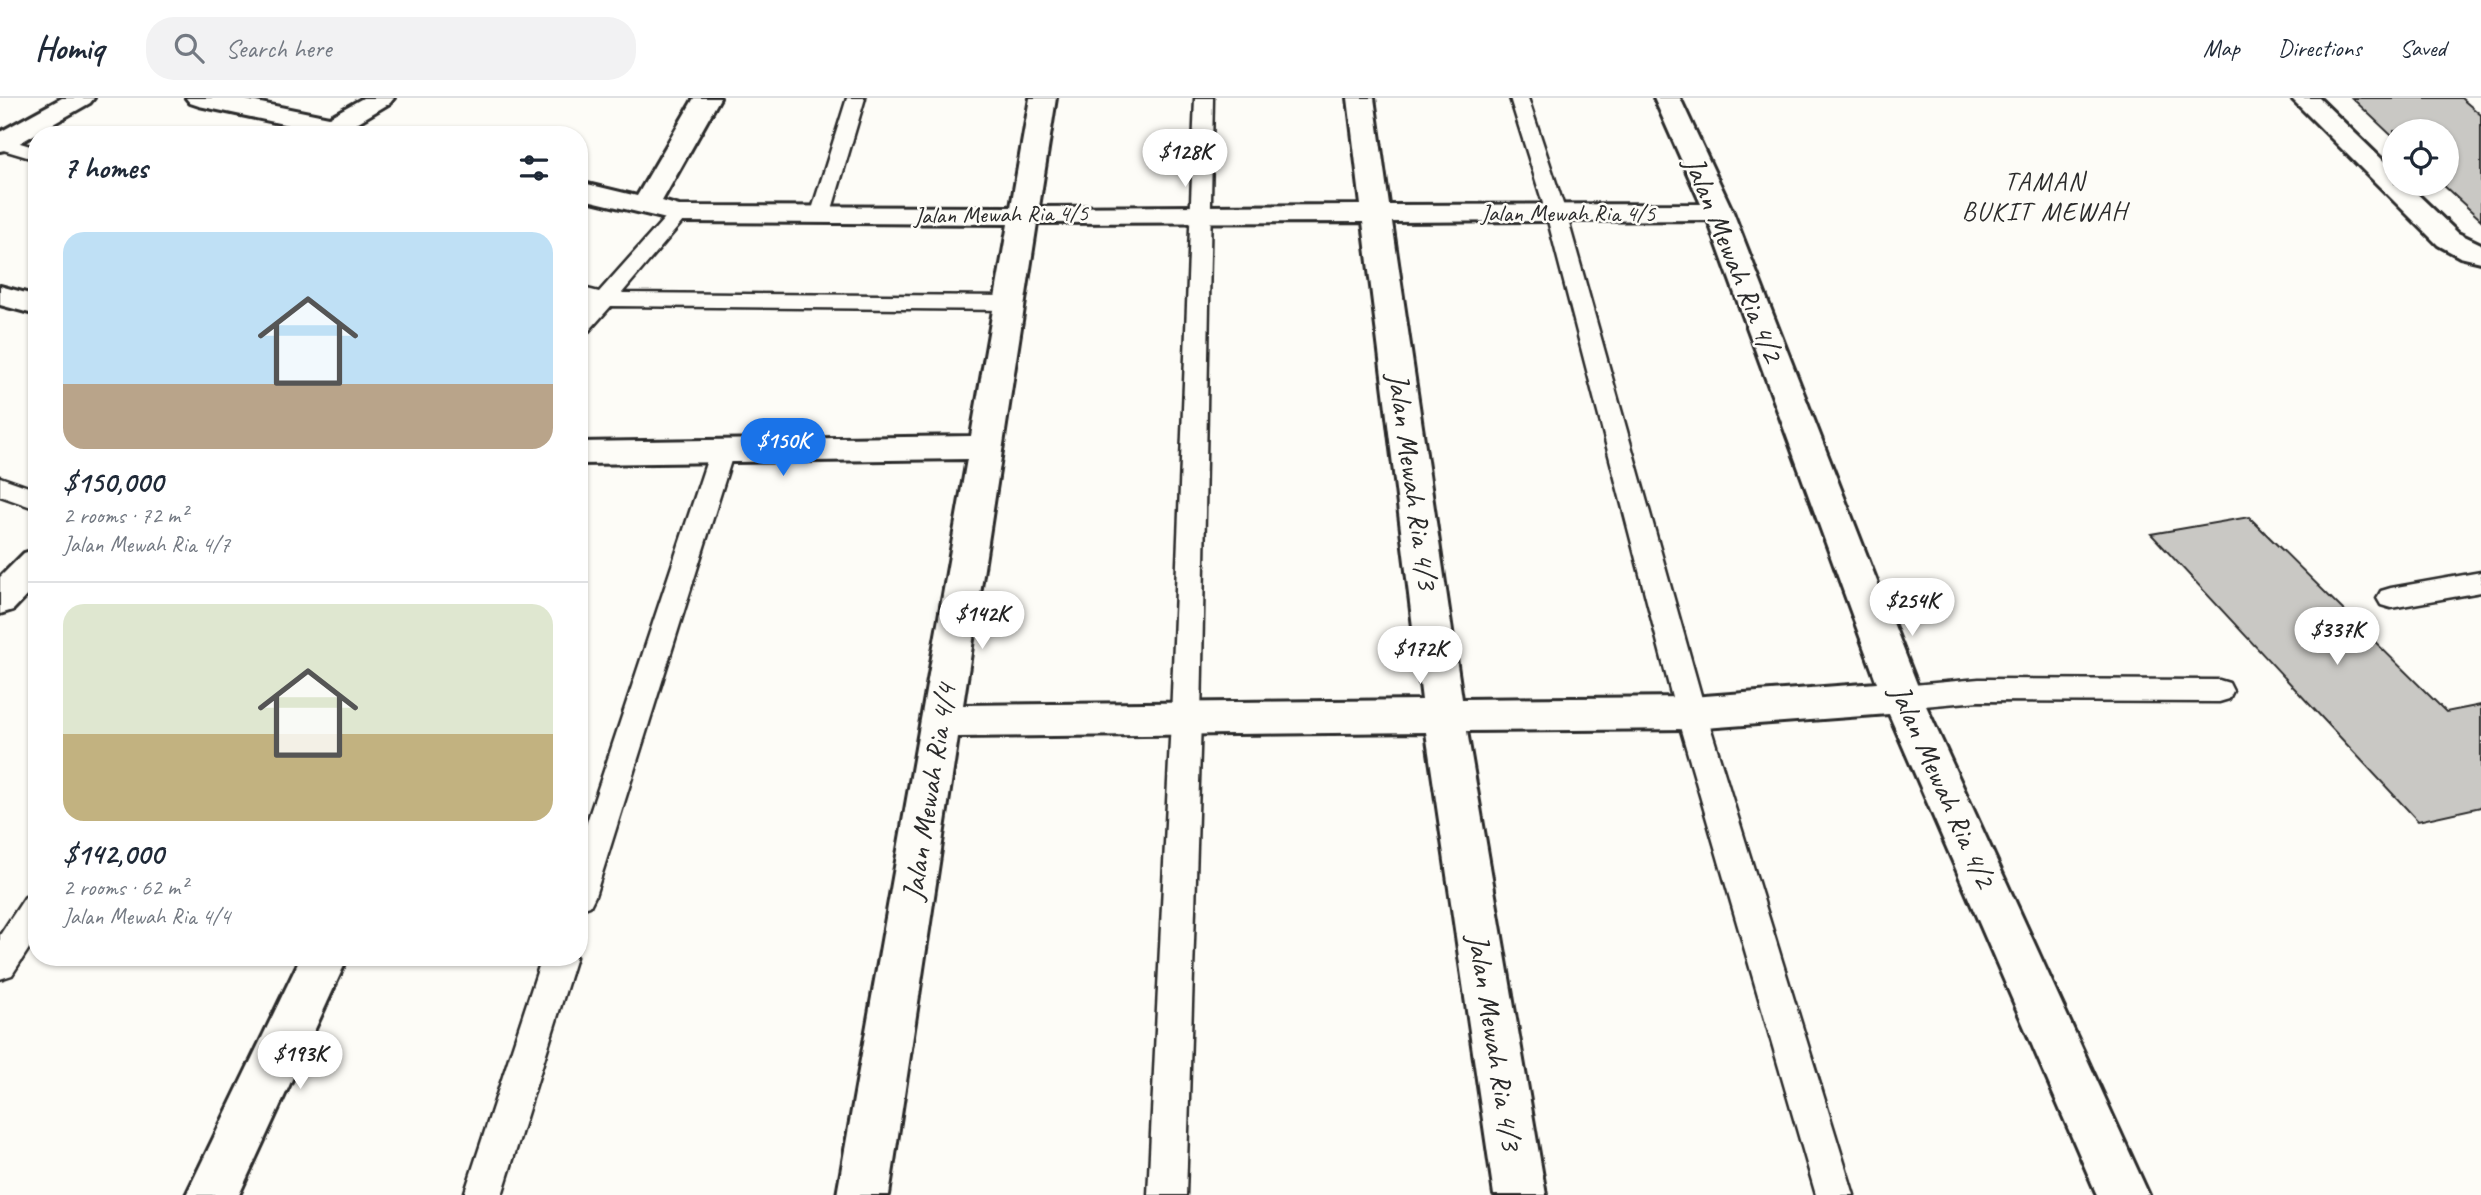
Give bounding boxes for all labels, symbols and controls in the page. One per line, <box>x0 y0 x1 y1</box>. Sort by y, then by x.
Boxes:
search box <box>146 17 636 80</box>
text: Homiq <box>35 27 104 69</box>
icon: search <box>170 29 208 67</box>
text: Search here <box>226 32 331 65</box>
text: Map <box>2203 33 2240 63</box>
text: Directions <box>2278 33 2361 63</box>
text: Saved <box>2399 33 2446 63</box>
map controls <box>2382 119 2459 196</box>
button: locate <box>2382 119 2459 196</box>
pin: $128K <box>1136 130 1234 189</box>
text: $128K <box>1158 137 1212 166</box>
text: 7 homes <box>63 149 148 187</box>
icon: filters <box>515 149 553 187</box>
street label: Jalan Mewah Ria 4/2 <box>1675 149 1793 370</box>
district label: TAMAN BUKIT MEWAH <box>1962 165 2131 228</box>
street label: Jalan Mewah Ria 4/5 <box>913 197 1090 231</box>
street label: Jalan Mewah Ria 4/5 <box>1480 198 1656 228</box>
icon: home <box>245 278 371 404</box>
street label: Jalan Mewah Ria 4/3 <box>1379 368 1447 594</box>
pin: $150K <box>734 418 832 478</box>
text: $150K <box>757 426 809 455</box>
text: $150,000 <box>63 463 163 501</box>
text: 2 rooms · 72 m² <box>63 501 187 530</box>
text: Jalan Mewah Ria 4/7 <box>63 530 230 559</box>
pin: $254K <box>1863 578 1961 638</box>
text: $254K <box>1886 586 1938 615</box>
pin: $142K <box>933 592 1031 651</box>
text: $142K <box>955 599 1009 628</box>
pin: $337K <box>2288 608 2386 667</box>
text: $337K <box>2311 615 2364 644</box>
pin: $172K <box>1371 626 1469 686</box>
text: $172K <box>1394 634 1447 663</box>
icon: home <box>245 650 371 776</box>
street label: Jalan Mewah Ria 4/2 <box>1880 677 2006 896</box>
street label: Jalan Mewah Ria 4/4 <box>893 679 965 905</box>
text: $142,000 <box>63 835 163 873</box>
text: 2 rooms · 62 m² <box>63 873 187 902</box>
text: Jalan Mewah Ria 4/4 <box>63 902 230 931</box>
street label: Jalan Mewah Ria 4/3 <box>1459 929 1531 1155</box>
pin: $193K <box>251 1032 349 1091</box>
text: $193K <box>274 1039 326 1068</box>

